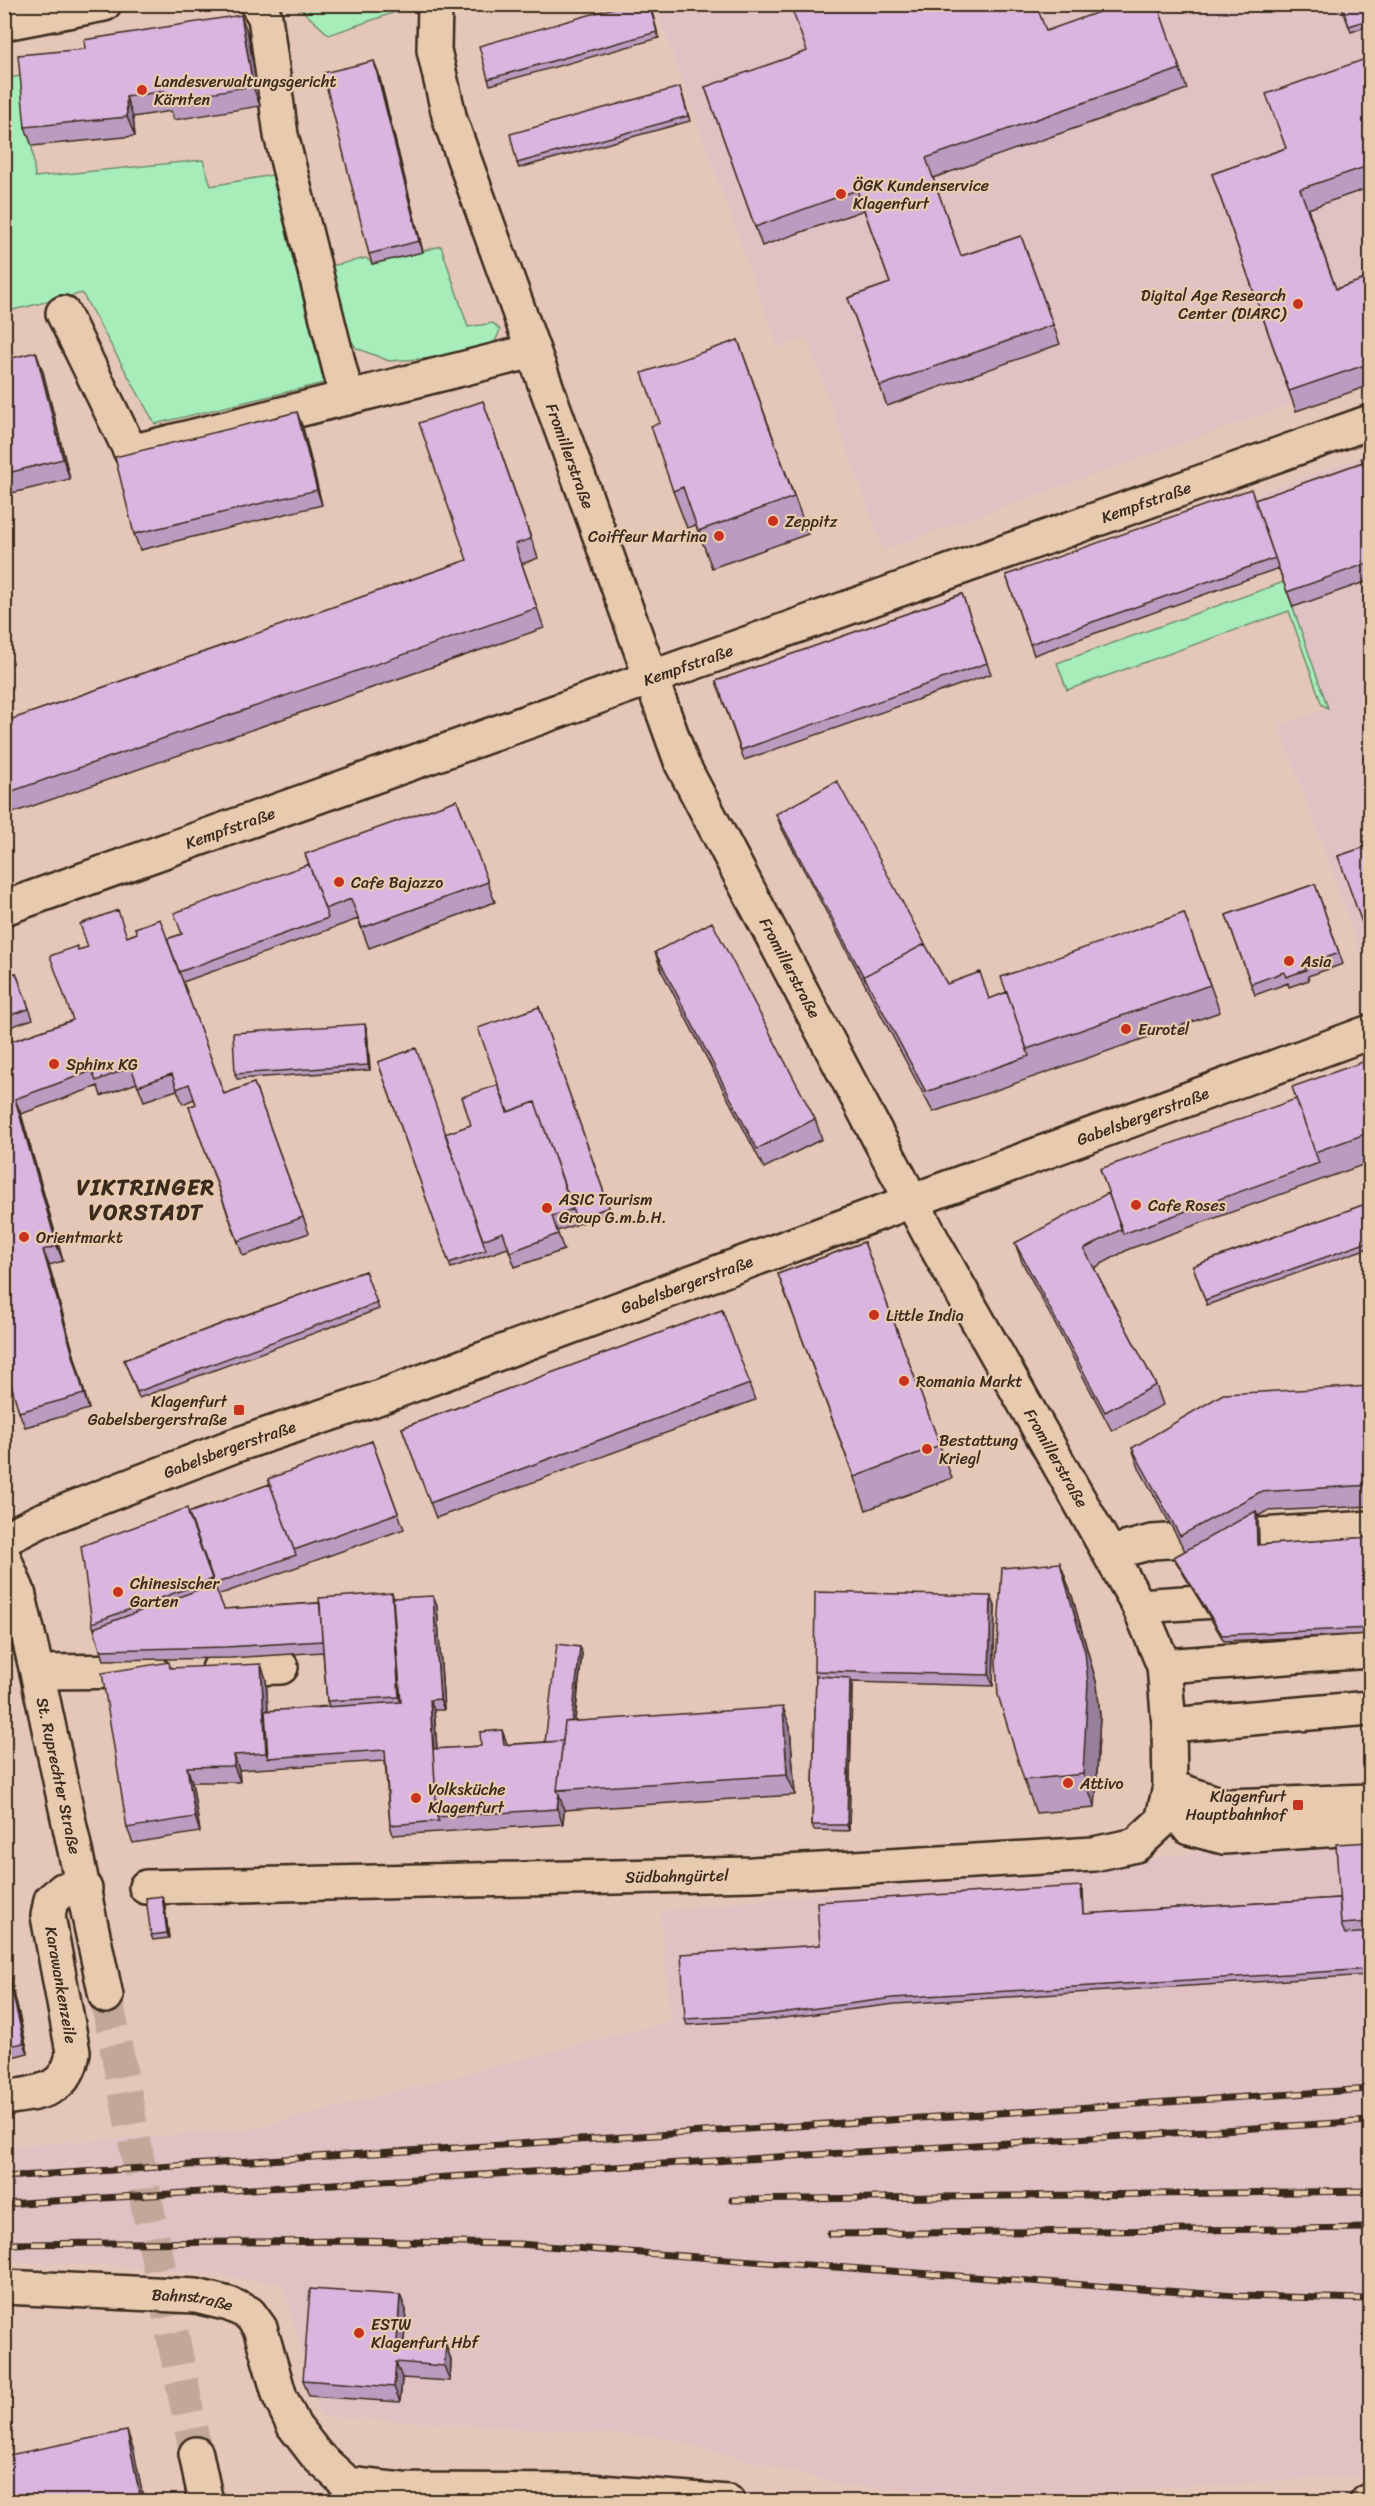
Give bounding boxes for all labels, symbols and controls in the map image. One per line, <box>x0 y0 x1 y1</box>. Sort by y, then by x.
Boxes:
place label: Landesverwaltungsgericht Kärnten <box>154 67 336 114</box>
marker: Landesverwaltungsgericht Kärnten <box>135 83 149 97</box>
place label: ÖGK Kundenservice Klagenfurt <box>853 171 989 218</box>
marker: ÖGK Kundenservice Klagenfurt <box>834 187 848 201</box>
place label: Digital Age Research Center (D!ARC) <box>1141 281 1287 328</box>
marker: Digital Age Research Center (D!ARC) <box>1291 297 1305 311</box>
street label: Fromillerstraße <box>537 399 603 513</box>
street label: Kempfstraße <box>1097 472 1195 531</box>
place label: Zeppitz <box>785 507 838 536</box>
marker: Zeppitz <box>766 514 780 528</box>
place label: Coiffeur Martina <box>588 522 707 551</box>
marker: Coiffeur Martina <box>712 529 726 543</box>
street label: Kempfstraße <box>639 635 737 694</box>
street label: Kempfstraße <box>181 798 279 857</box>
place label: Cafe Bajazzo <box>351 868 443 897</box>
marker: Cafe Bajazzo <box>332 875 346 889</box>
street label: Fromillerstraße <box>751 912 829 1024</box>
place label: Asia <box>1300 947 1332 976</box>
marker: Asia <box>1282 954 1296 968</box>
place label: Eurotel <box>1138 1015 1190 1044</box>
marker: Eurotel <box>1119 1022 1133 1036</box>
place label: Sphinx KG <box>66 1050 138 1079</box>
marker: Sphinx KG <box>47 1057 61 1071</box>
street label: Gabelsbergerstraße <box>1072 1078 1213 1154</box>
district label: VIKTRINGER VORSTADT <box>77 1168 215 1232</box>
place label: ASIC Tourism Group G.m.b.H. <box>558 1185 667 1232</box>
place label: Cafe Roses <box>1148 1191 1226 1220</box>
marker: Cafe Roses <box>1129 1198 1143 1212</box>
marker: ASIC Tourism Group G.m.b.H. <box>540 1201 554 1215</box>
place label: Orientmarkt <box>36 1223 123 1252</box>
marker: Orientmarkt <box>17 1230 31 1244</box>
street label: Gabelsbergerstraße <box>616 1246 757 1322</box>
place label: Little India <box>886 1301 964 1330</box>
marker: Little India <box>867 1308 881 1322</box>
place label: Romania Markt <box>916 1367 1023 1396</box>
marker: Romania Markt <box>897 1374 911 1388</box>
place label: Klagenfurt Gabelsbergerstraße <box>88 1387 228 1434</box>
marker: Klagenfurt Gabelsbergerstraße <box>232 1403 246 1417</box>
street label: Fromillerstraße <box>1016 1403 1096 1513</box>
street label: Gabelsbergerstraße <box>159 1412 300 1486</box>
place label: Bestattung Kriegl <box>939 1426 1018 1473</box>
marker: Bestattung Kriegl <box>920 1442 934 1456</box>
place label: Chinesischer Garten <box>130 1569 221 1616</box>
marker: Chinesischer Garten <box>111 1585 125 1599</box>
street label: St. Ruprechter Straße <box>28 1694 90 1857</box>
place label: Attivo <box>1079 1769 1124 1798</box>
place label: Volksküche Klagenfurt <box>428 1775 506 1822</box>
marker: Attivo <box>1061 1776 1075 1790</box>
place label: Klagenfurt Hauptbahnhof <box>1185 1782 1288 1829</box>
marker: Volksküche Klagenfurt <box>409 1791 423 1805</box>
marker: Klagenfurt Hauptbahnhof <box>1291 1798 1305 1812</box>
street label: Südbahngürtel <box>625 1860 729 1891</box>
street label: Karawankenzeile <box>36 1924 86 2046</box>
street label: Bahnstraße <box>151 2279 239 2319</box>
place label: ESTW Klagenfurt Hbf <box>371 2310 480 2357</box>
marker: ESTW Klagenfurt Hbf <box>352 2326 366 2340</box>

